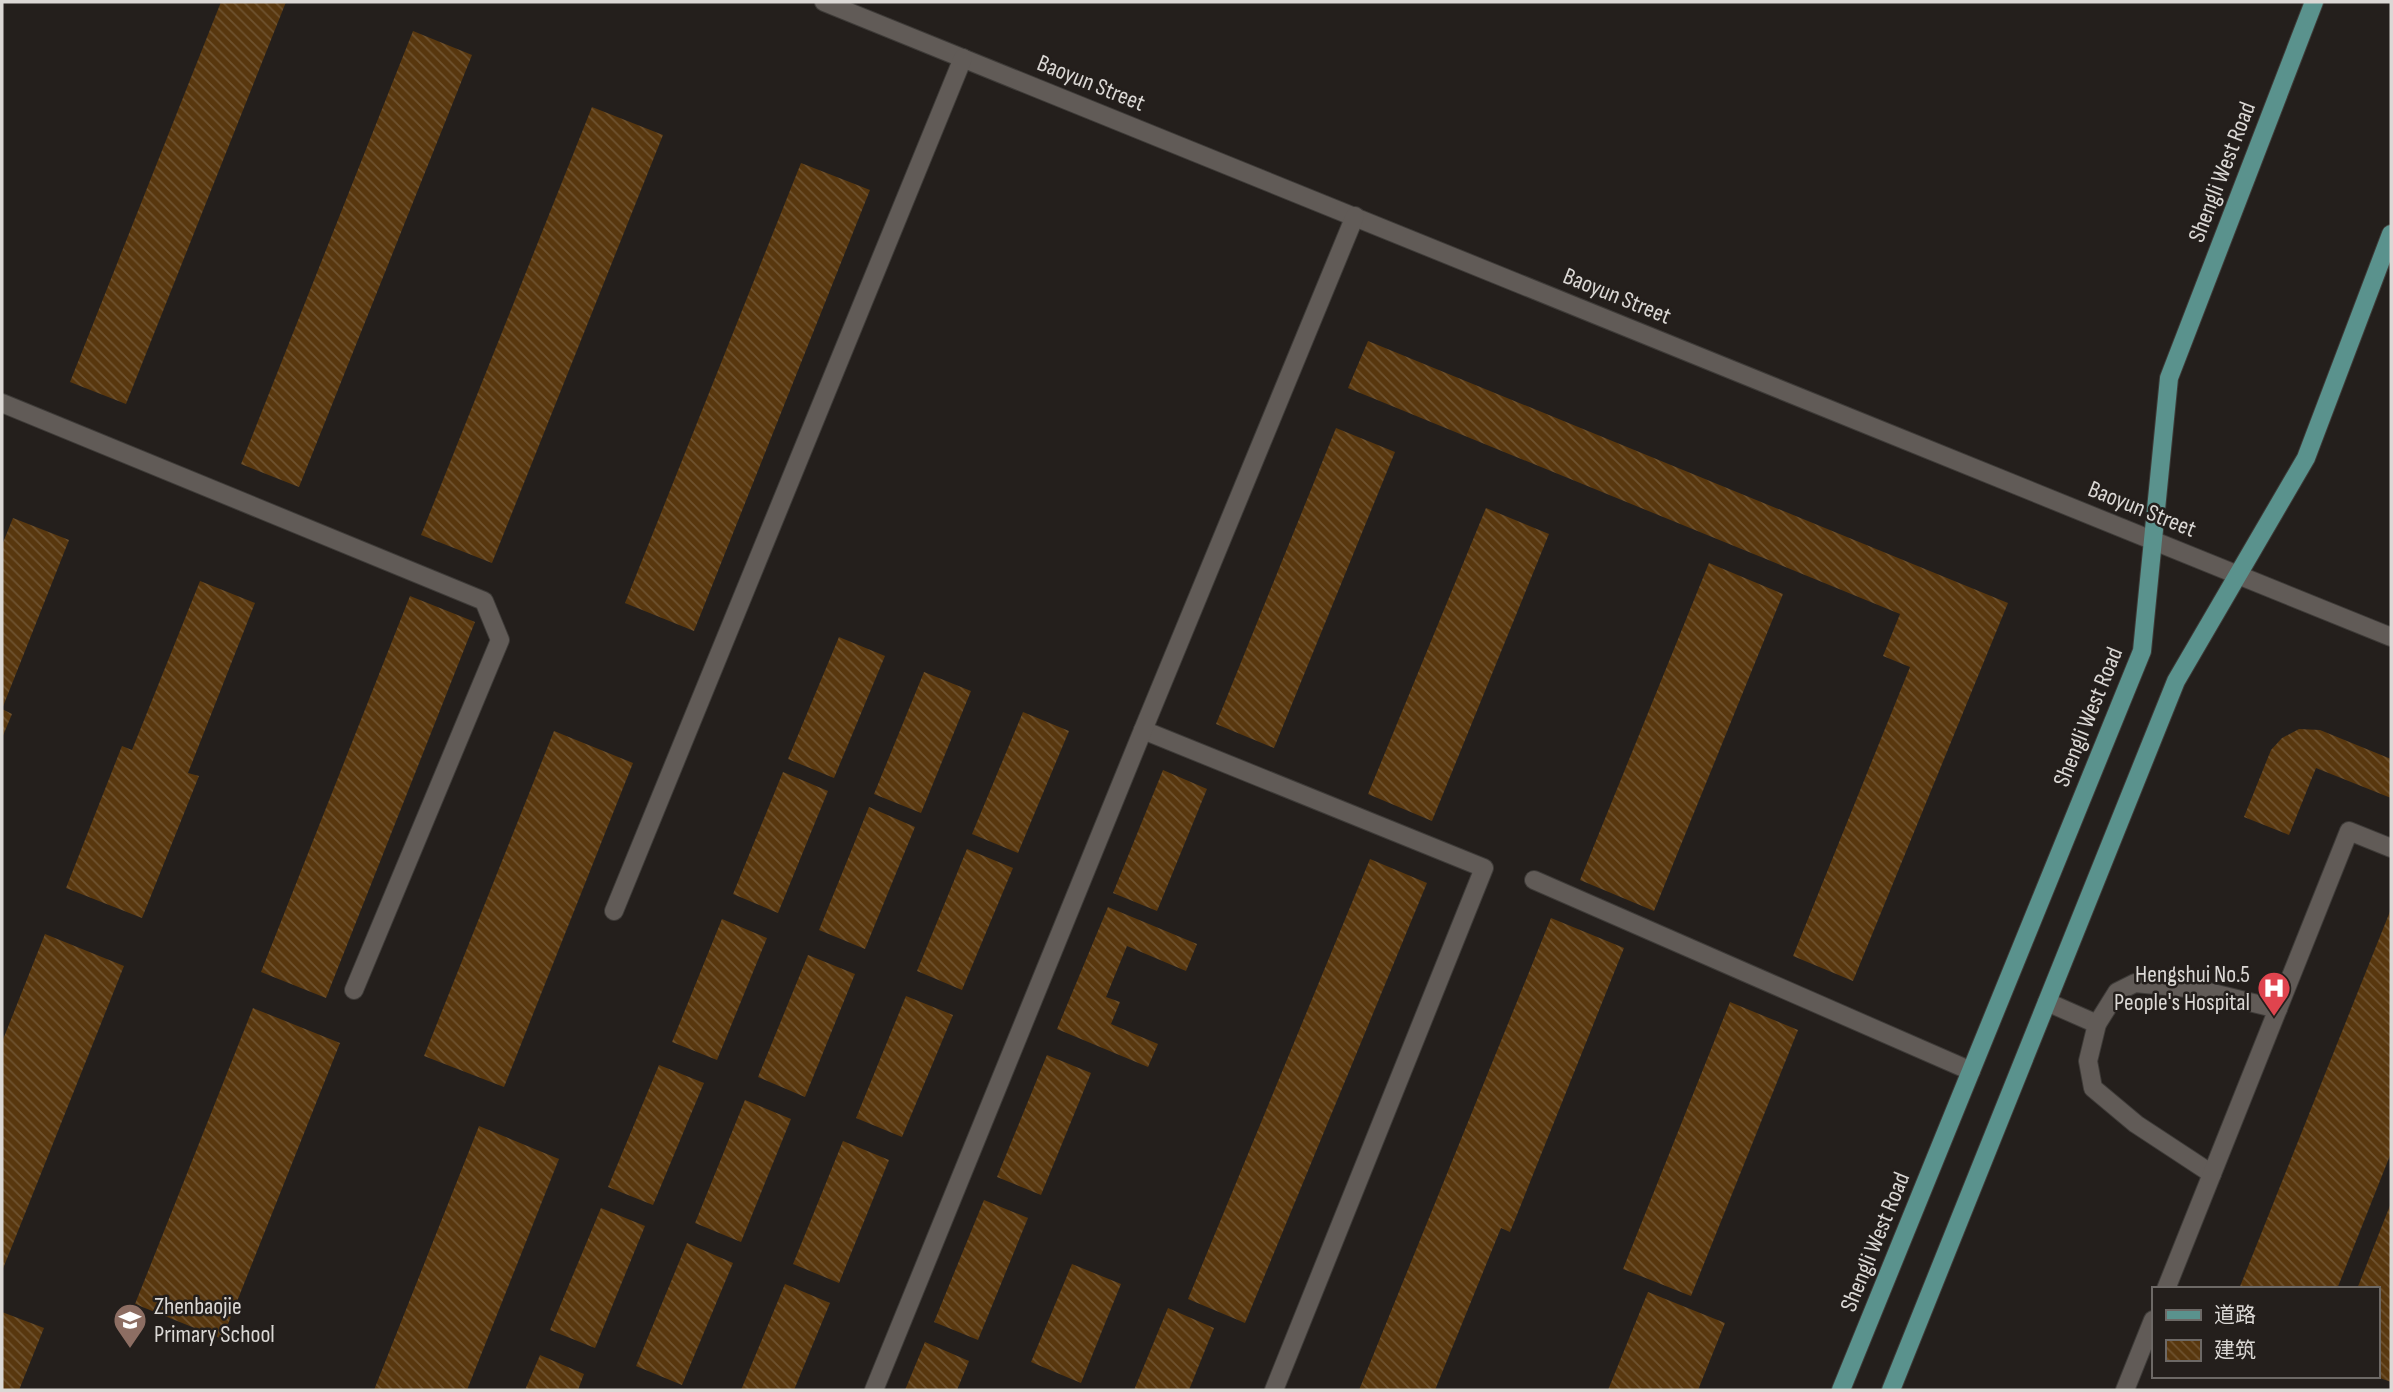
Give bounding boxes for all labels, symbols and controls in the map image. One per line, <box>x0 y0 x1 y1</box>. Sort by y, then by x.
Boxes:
street label: Baoyun Street <box>1033 48 1149 118</box>
street label: Shengli West Road <box>2182 98 2262 246</box>
street label: Baoyun Street <box>1559 261 1675 331</box>
street label: Baoyun Street <box>2084 474 2200 544</box>
street label: Shengli West Road <box>2047 643 2129 791</box>
place label: Hengshui No.5 People's Hospital <box>2114 960 2250 1017</box>
hospital icon: Hengshui No.5 People's Hospital <box>2255 969 2293 1018</box>
street label: Shengli West Road <box>1834 1168 1916 1316</box>
legend <box>2152 1287 2379 1378</box>
place label: Zhenbaojie Primary School <box>154 1292 275 1349</box>
school or university icon: Zhenbaojie Primary School <box>111 1301 149 1350</box>
text: 道路 <box>2214 1303 2256 1328</box>
text: 建筑 <box>2214 1338 2256 1363</box>

